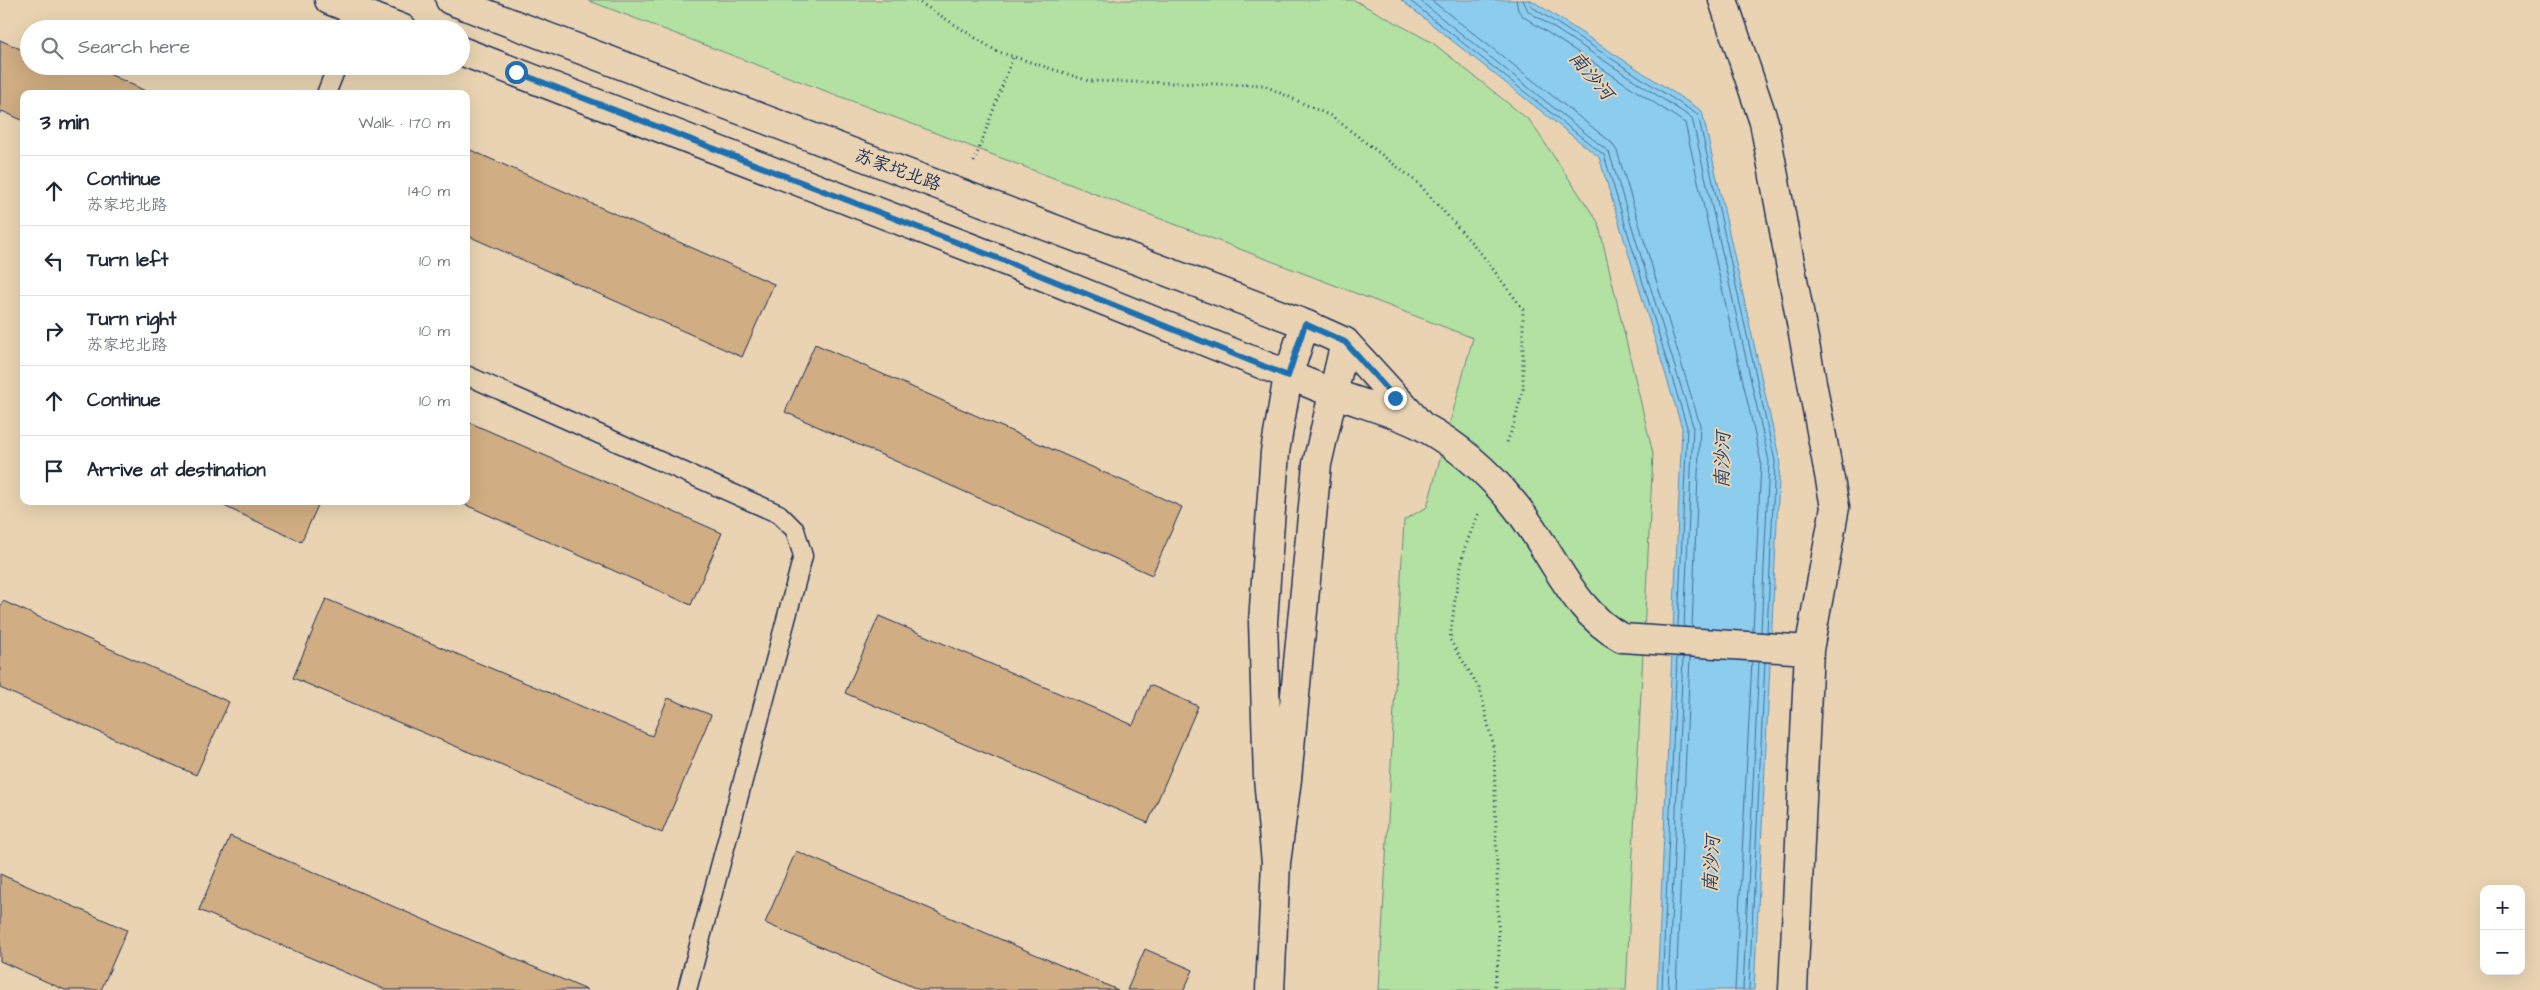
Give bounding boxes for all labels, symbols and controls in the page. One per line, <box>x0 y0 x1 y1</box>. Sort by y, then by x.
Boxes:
search box <box>20 20 470 75</box>
icon: search <box>38 34 66 62</box>
text: Search here <box>78 34 190 61</box>
water label: 南沙河 <box>1562 45 1622 109</box>
route start <box>505 61 528 84</box>
text: 3 min <box>40 108 89 137</box>
text: Walk · 170 m <box>359 112 450 134</box>
street label: 苏家坨北路 <box>851 143 945 197</box>
text: Continue <box>87 166 161 193</box>
icon: ahead <box>40 177 68 205</box>
text: 140 m <box>408 180 450 202</box>
text: 苏家坨北路 <box>87 194 167 216</box>
icon: left <box>40 247 68 275</box>
text: Turn left <box>87 247 168 274</box>
text: 10 m <box>419 250 450 272</box>
text: Turn right <box>87 306 176 333</box>
icon: right <box>40 317 68 345</box>
text: 10 m <box>419 320 450 342</box>
text: 苏家坨北路 <box>87 334 167 356</box>
icon: ahead <box>40 387 68 415</box>
text: Continue <box>87 387 161 414</box>
route end <box>1384 387 1407 410</box>
text: 10 m <box>419 390 450 412</box>
water label: 南沙河 <box>1709 428 1737 489</box>
icon: arrive <box>40 457 68 485</box>
text: Arrive at destination <box>87 457 266 484</box>
water label: 南沙河 <box>1697 832 1727 893</box>
map controls <box>2480 885 2525 975</box>
button: + <box>2480 885 2525 930</box>
button: − <box>2480 930 2525 975</box>

